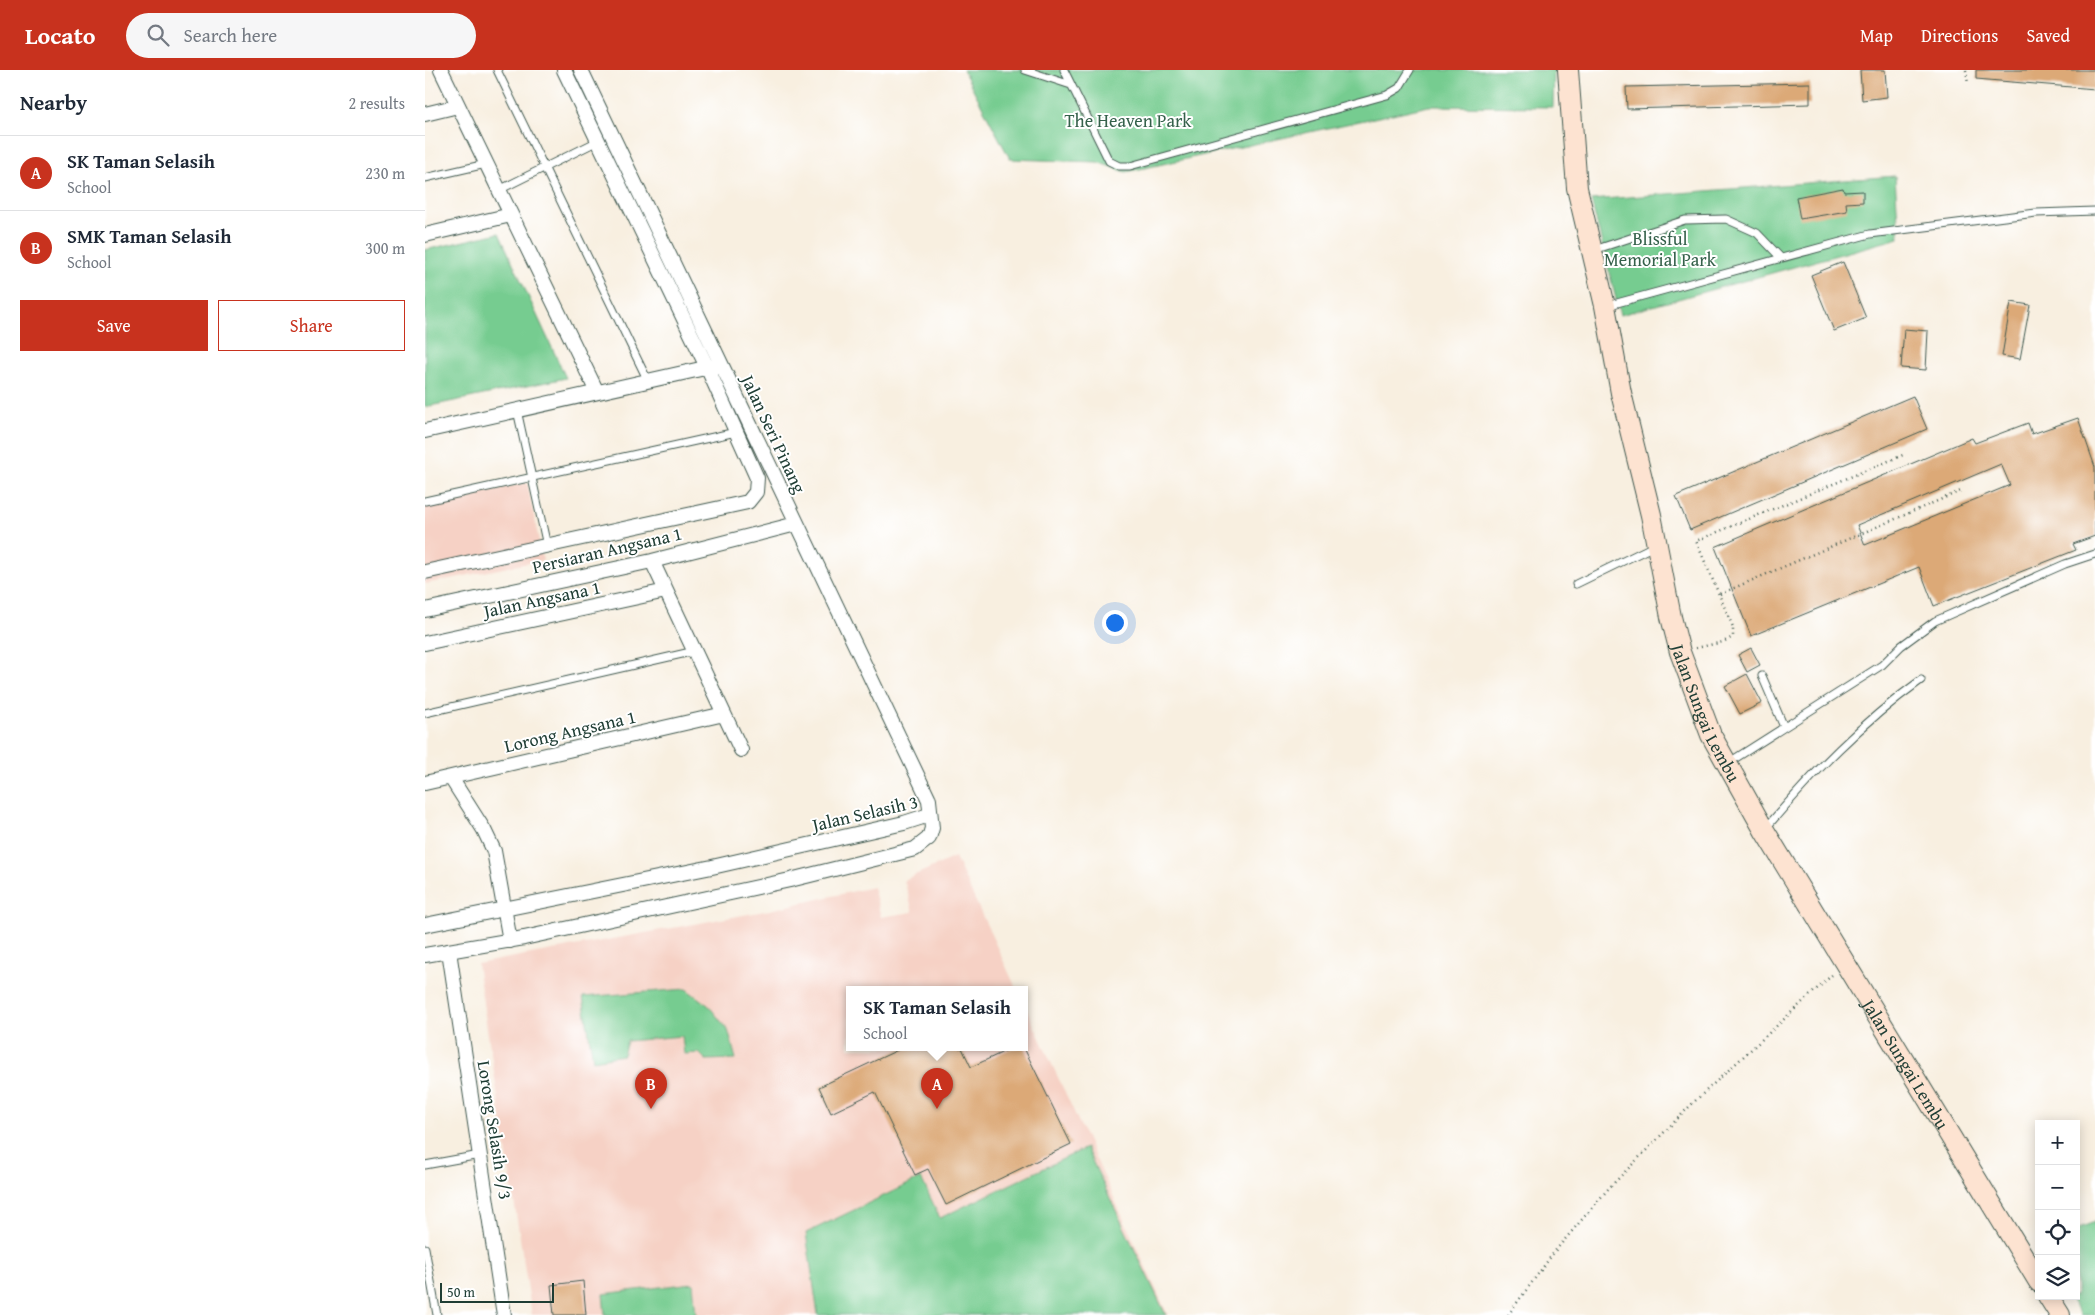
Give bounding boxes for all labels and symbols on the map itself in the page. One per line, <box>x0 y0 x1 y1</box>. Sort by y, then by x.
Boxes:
park label: The Heaven Park <box>1064 107 1192 134</box>
park label: Blissful Memorial Park <box>1604 225 1717 273</box>
street label: Jalan Seri Pinang <box>734 369 813 498</box>
street label: Persiaran Angsana 1 <box>529 520 685 580</box>
street label: Jalan Angsana 1 <box>479 573 603 625</box>
your location <box>1102 610 1128 636</box>
street label: Jalan Sungai Lembu <box>1664 639 1748 787</box>
street label: Lorong Angsana 1 <box>502 703 638 759</box>
street label: Jalan Selasih 3 <box>808 788 920 839</box>
street label: Jalan Sungai Lembu <box>1855 992 1956 1134</box>
street label: Lorong Selasih 9/3 <box>471 1059 519 1201</box>
pin: B <box>635 1068 667 1109</box>
pin: A <box>921 1068 953 1109</box>
scale bar <box>440 1280 554 1303</box>

